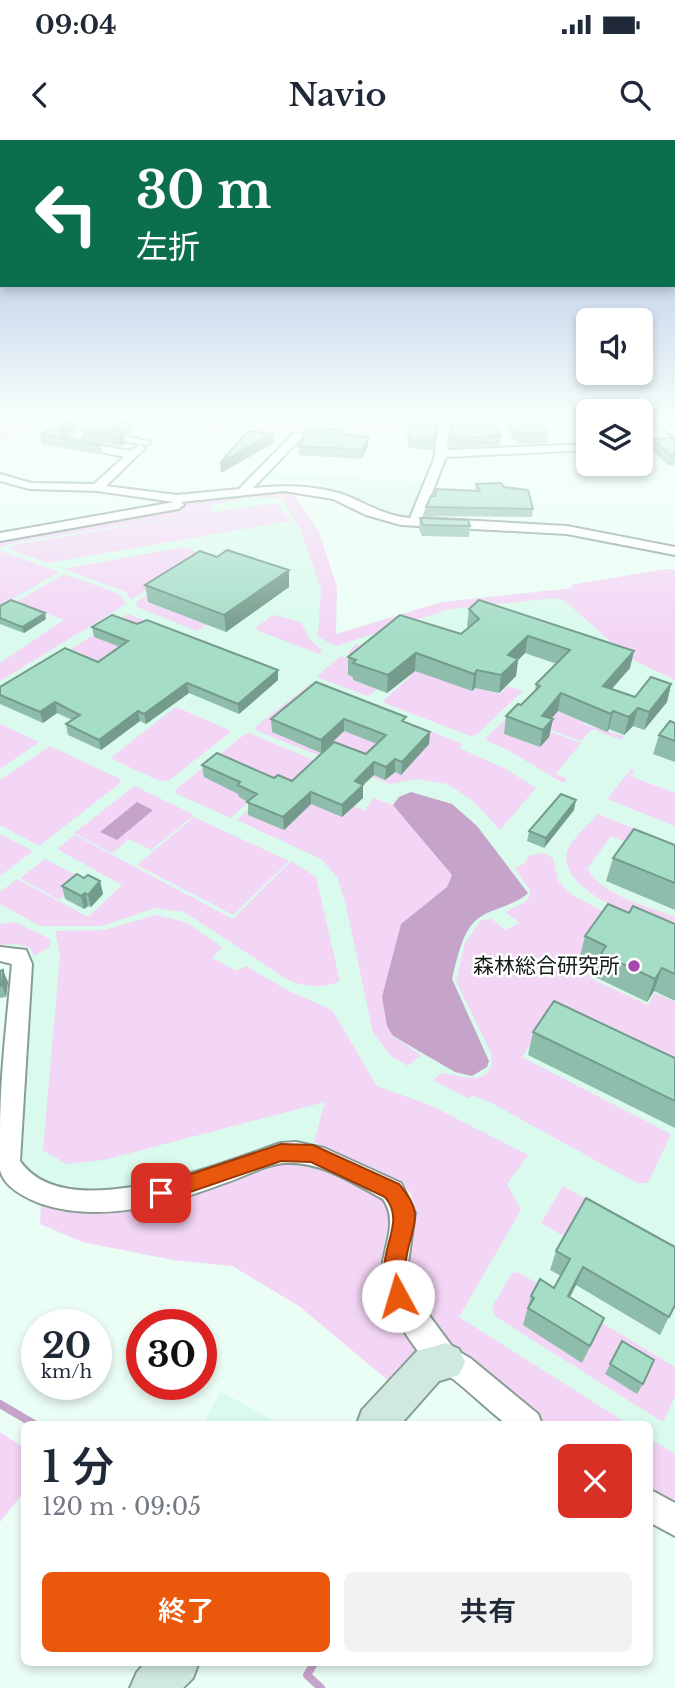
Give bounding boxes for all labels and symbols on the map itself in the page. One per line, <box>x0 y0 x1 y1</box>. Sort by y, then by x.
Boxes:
place label: 森林総合研究所 <box>473 953 620 979</box>
marker: 森林総合研究所 <box>626 958 642 974</box>
pin <box>131 1163 191 1223</box>
position arrow <box>361 1259 435 1333</box>
speed limit sign: 30 <box>126 1309 217 1400</box>

